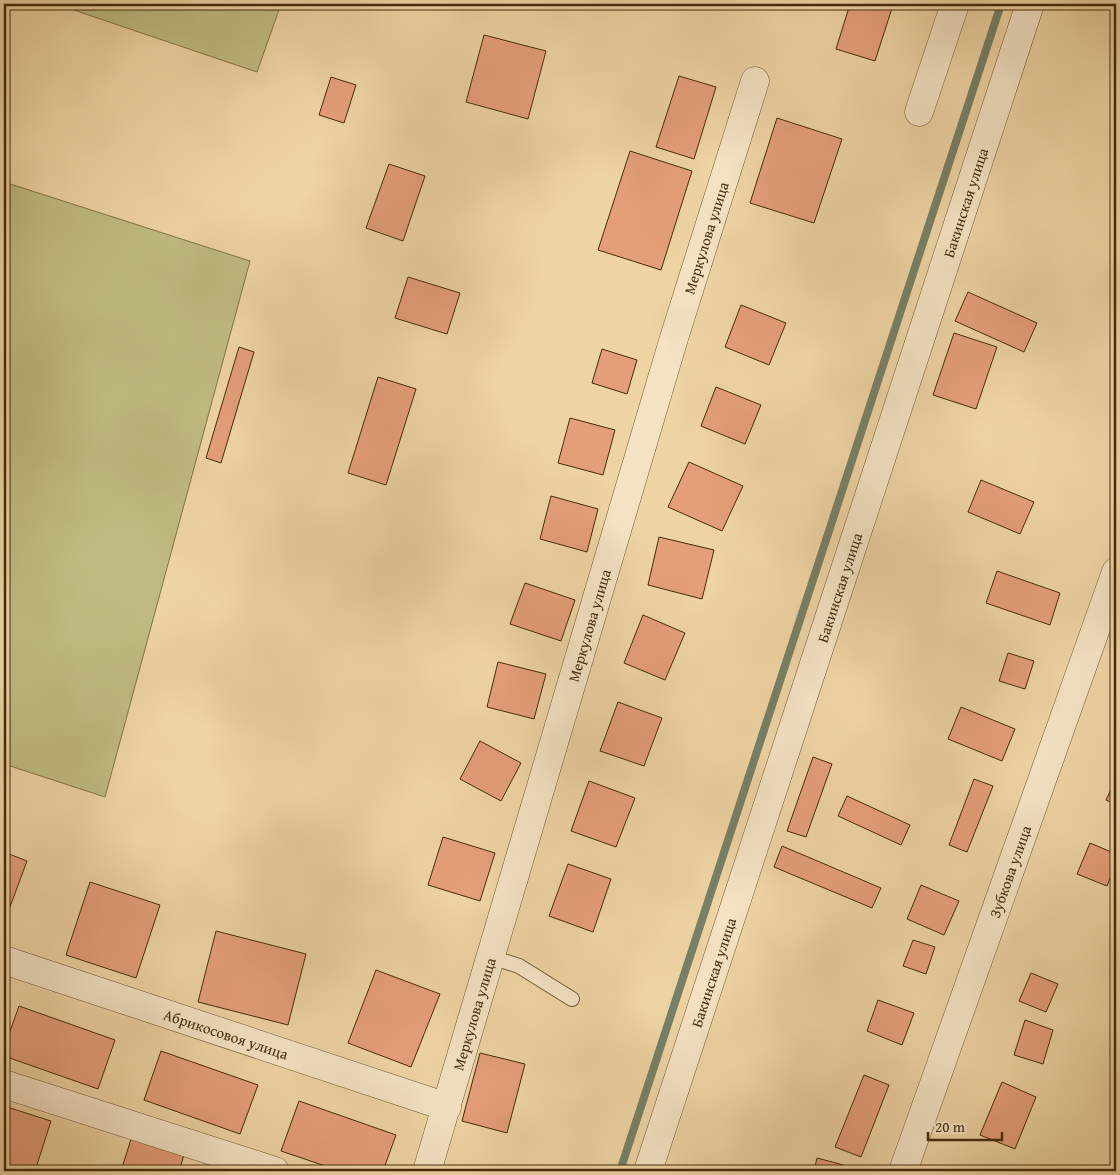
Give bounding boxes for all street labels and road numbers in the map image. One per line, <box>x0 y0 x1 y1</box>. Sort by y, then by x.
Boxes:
street label: Бакинская улица <box>937 144 993 260</box>
street label: Меркулова улица <box>678 178 733 297</box>
street label: Бакинская улица <box>811 529 867 645</box>
street label: Меркулова улица <box>562 566 616 684</box>
street label: Зубкова улица <box>983 821 1036 921</box>
street label: Бакинская улица <box>685 914 741 1030</box>
street label: Меркулова улица <box>447 954 501 1073</box>
street label: Абрикосовоя улица <box>161 1003 292 1064</box>

